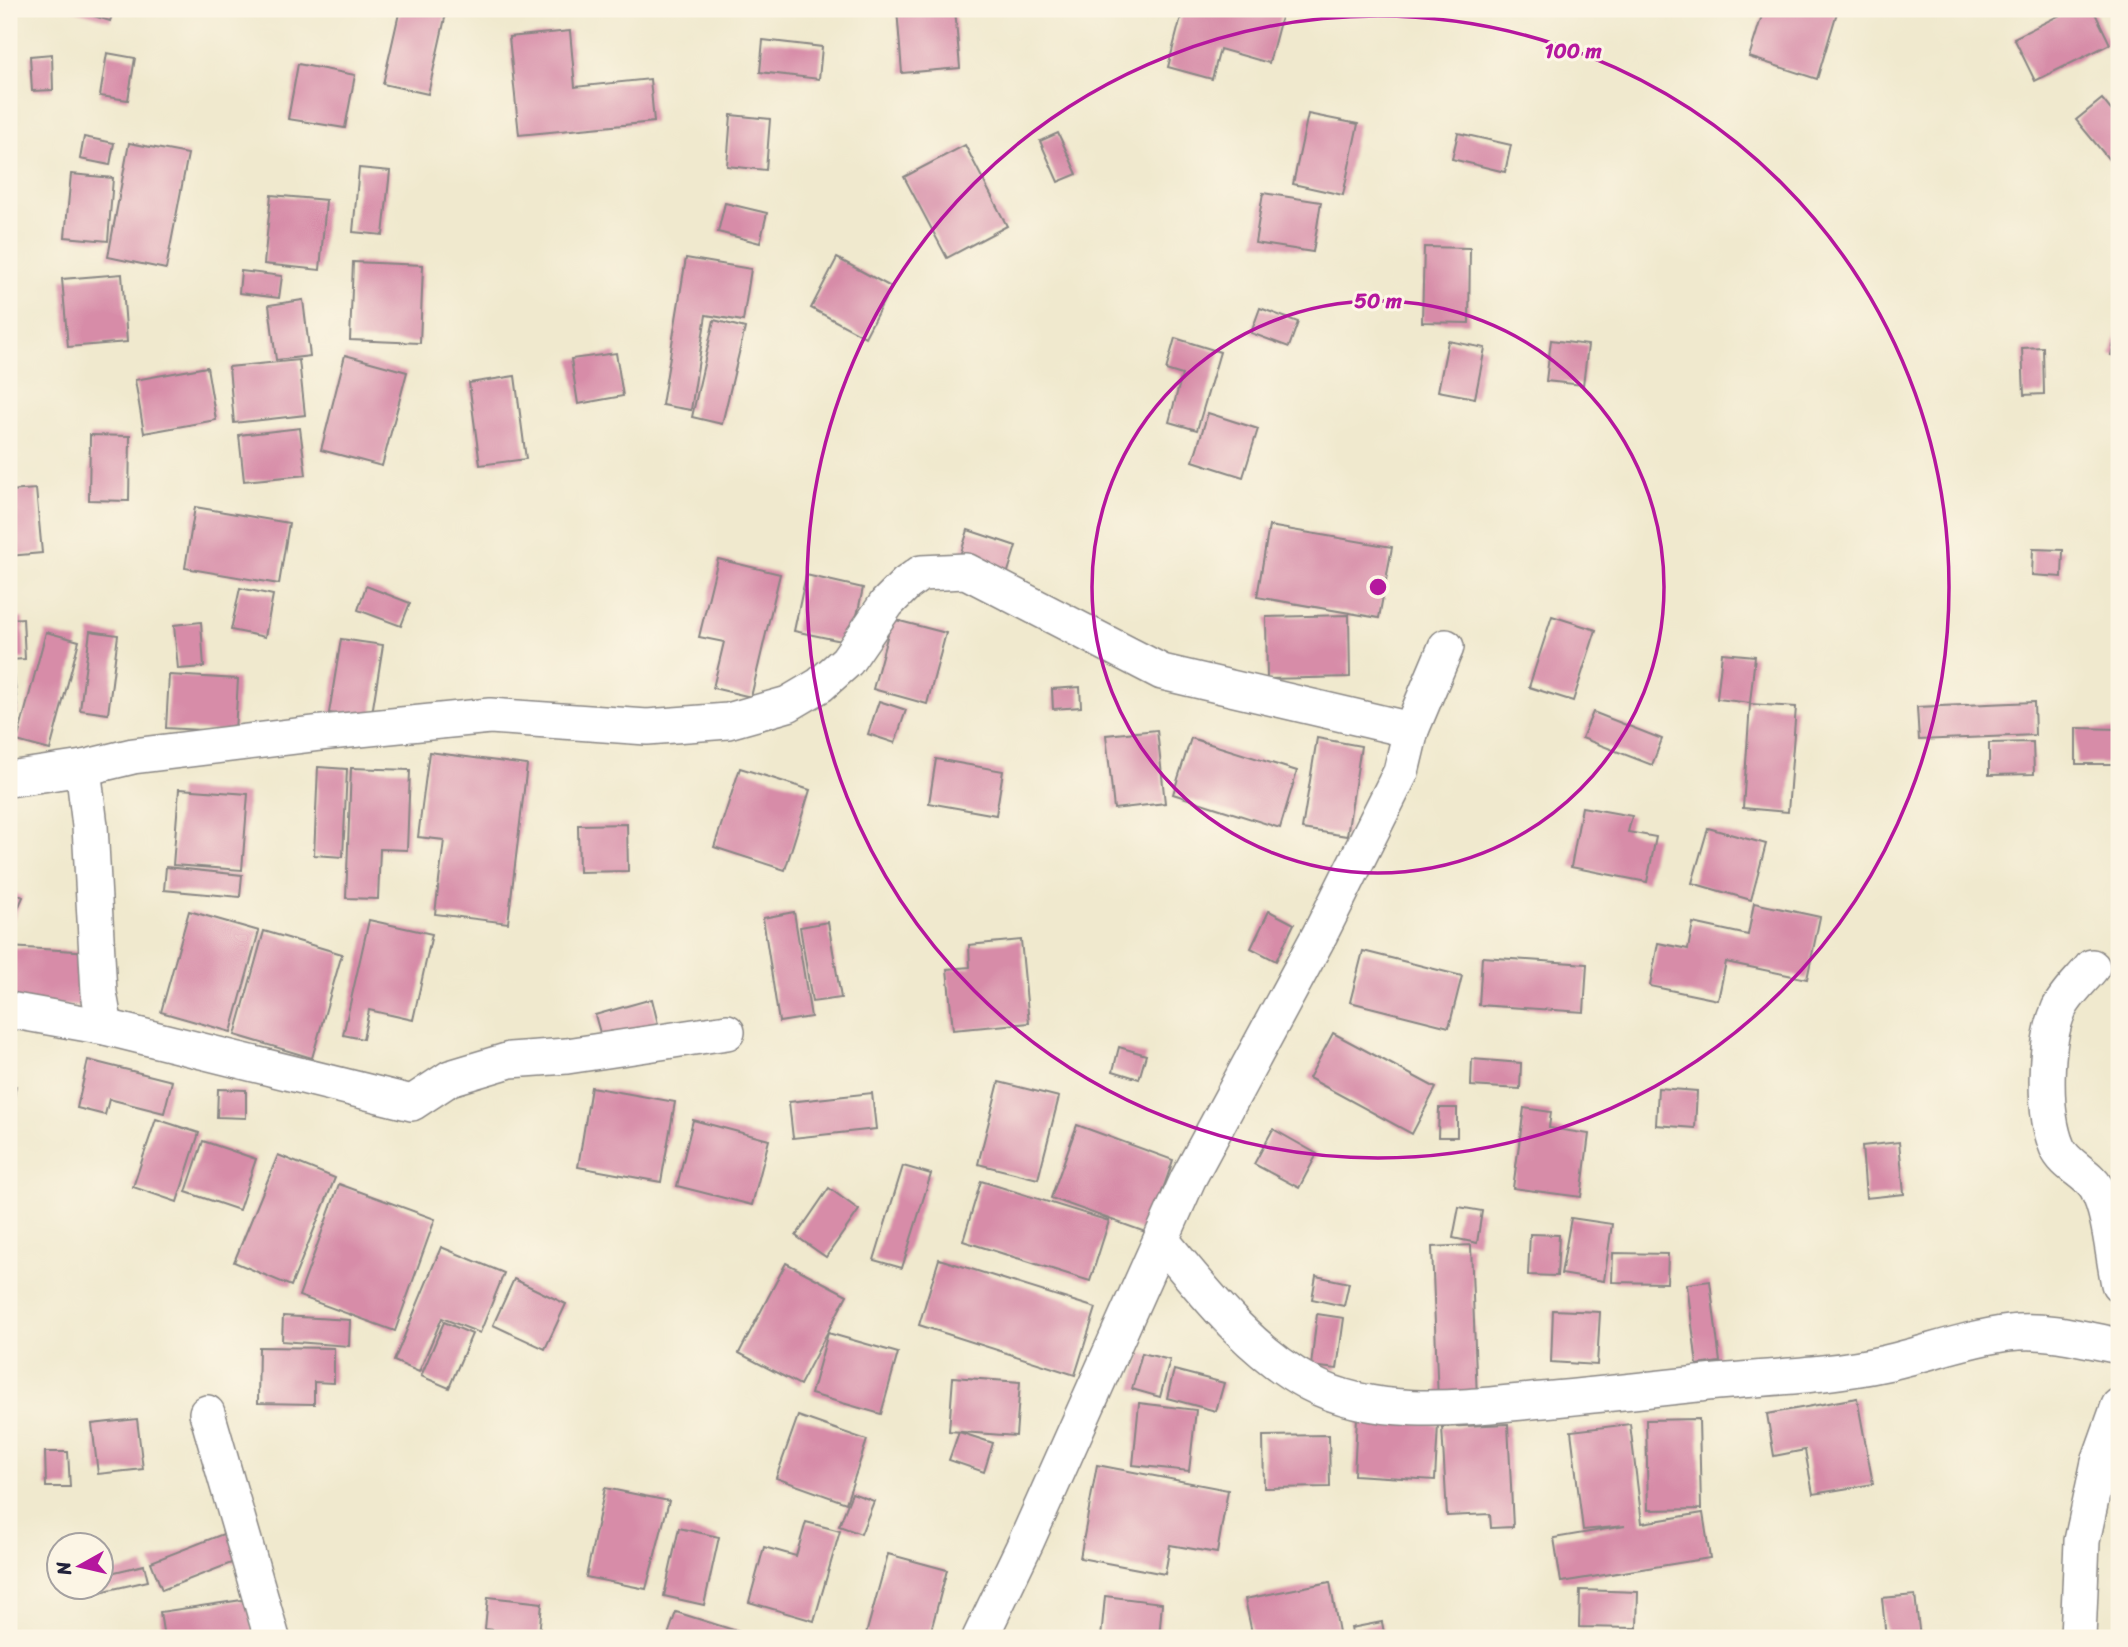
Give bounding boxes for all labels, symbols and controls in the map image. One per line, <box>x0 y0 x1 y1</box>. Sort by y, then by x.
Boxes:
text: 100 m <box>1544 32 1602 70</box>
text: 50 m <box>1354 282 1403 320</box>
centre of rings <box>1366 575 1390 599</box>
north arrow <box>46 1532 116 1602</box>
text: N <box>46 1559 81 1578</box>

